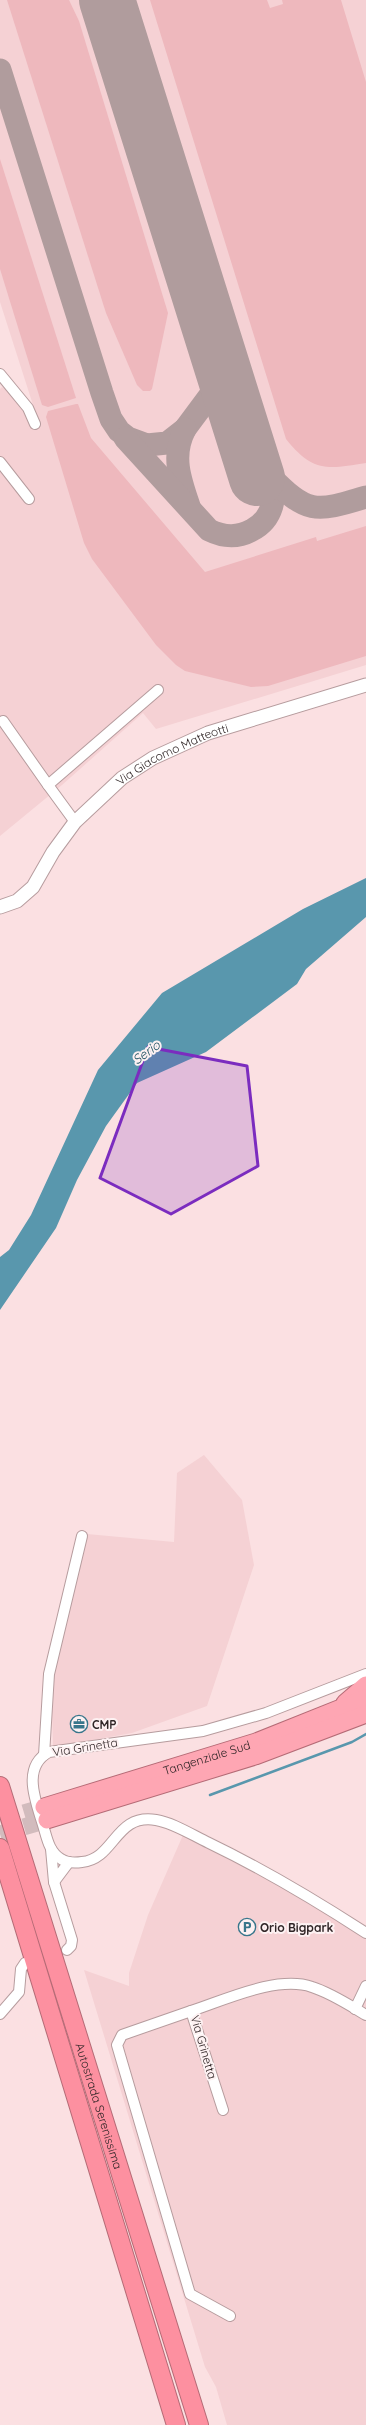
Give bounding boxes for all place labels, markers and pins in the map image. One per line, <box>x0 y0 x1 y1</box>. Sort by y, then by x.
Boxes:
office icon: CMP <box>69 1714 89 1734</box>
place label: CMP <box>92 1717 117 1732</box>
parking icon: Orio Bigpark <box>237 1917 257 1937</box>
place label: Orio Bigpark <box>260 1920 334 1935</box>

